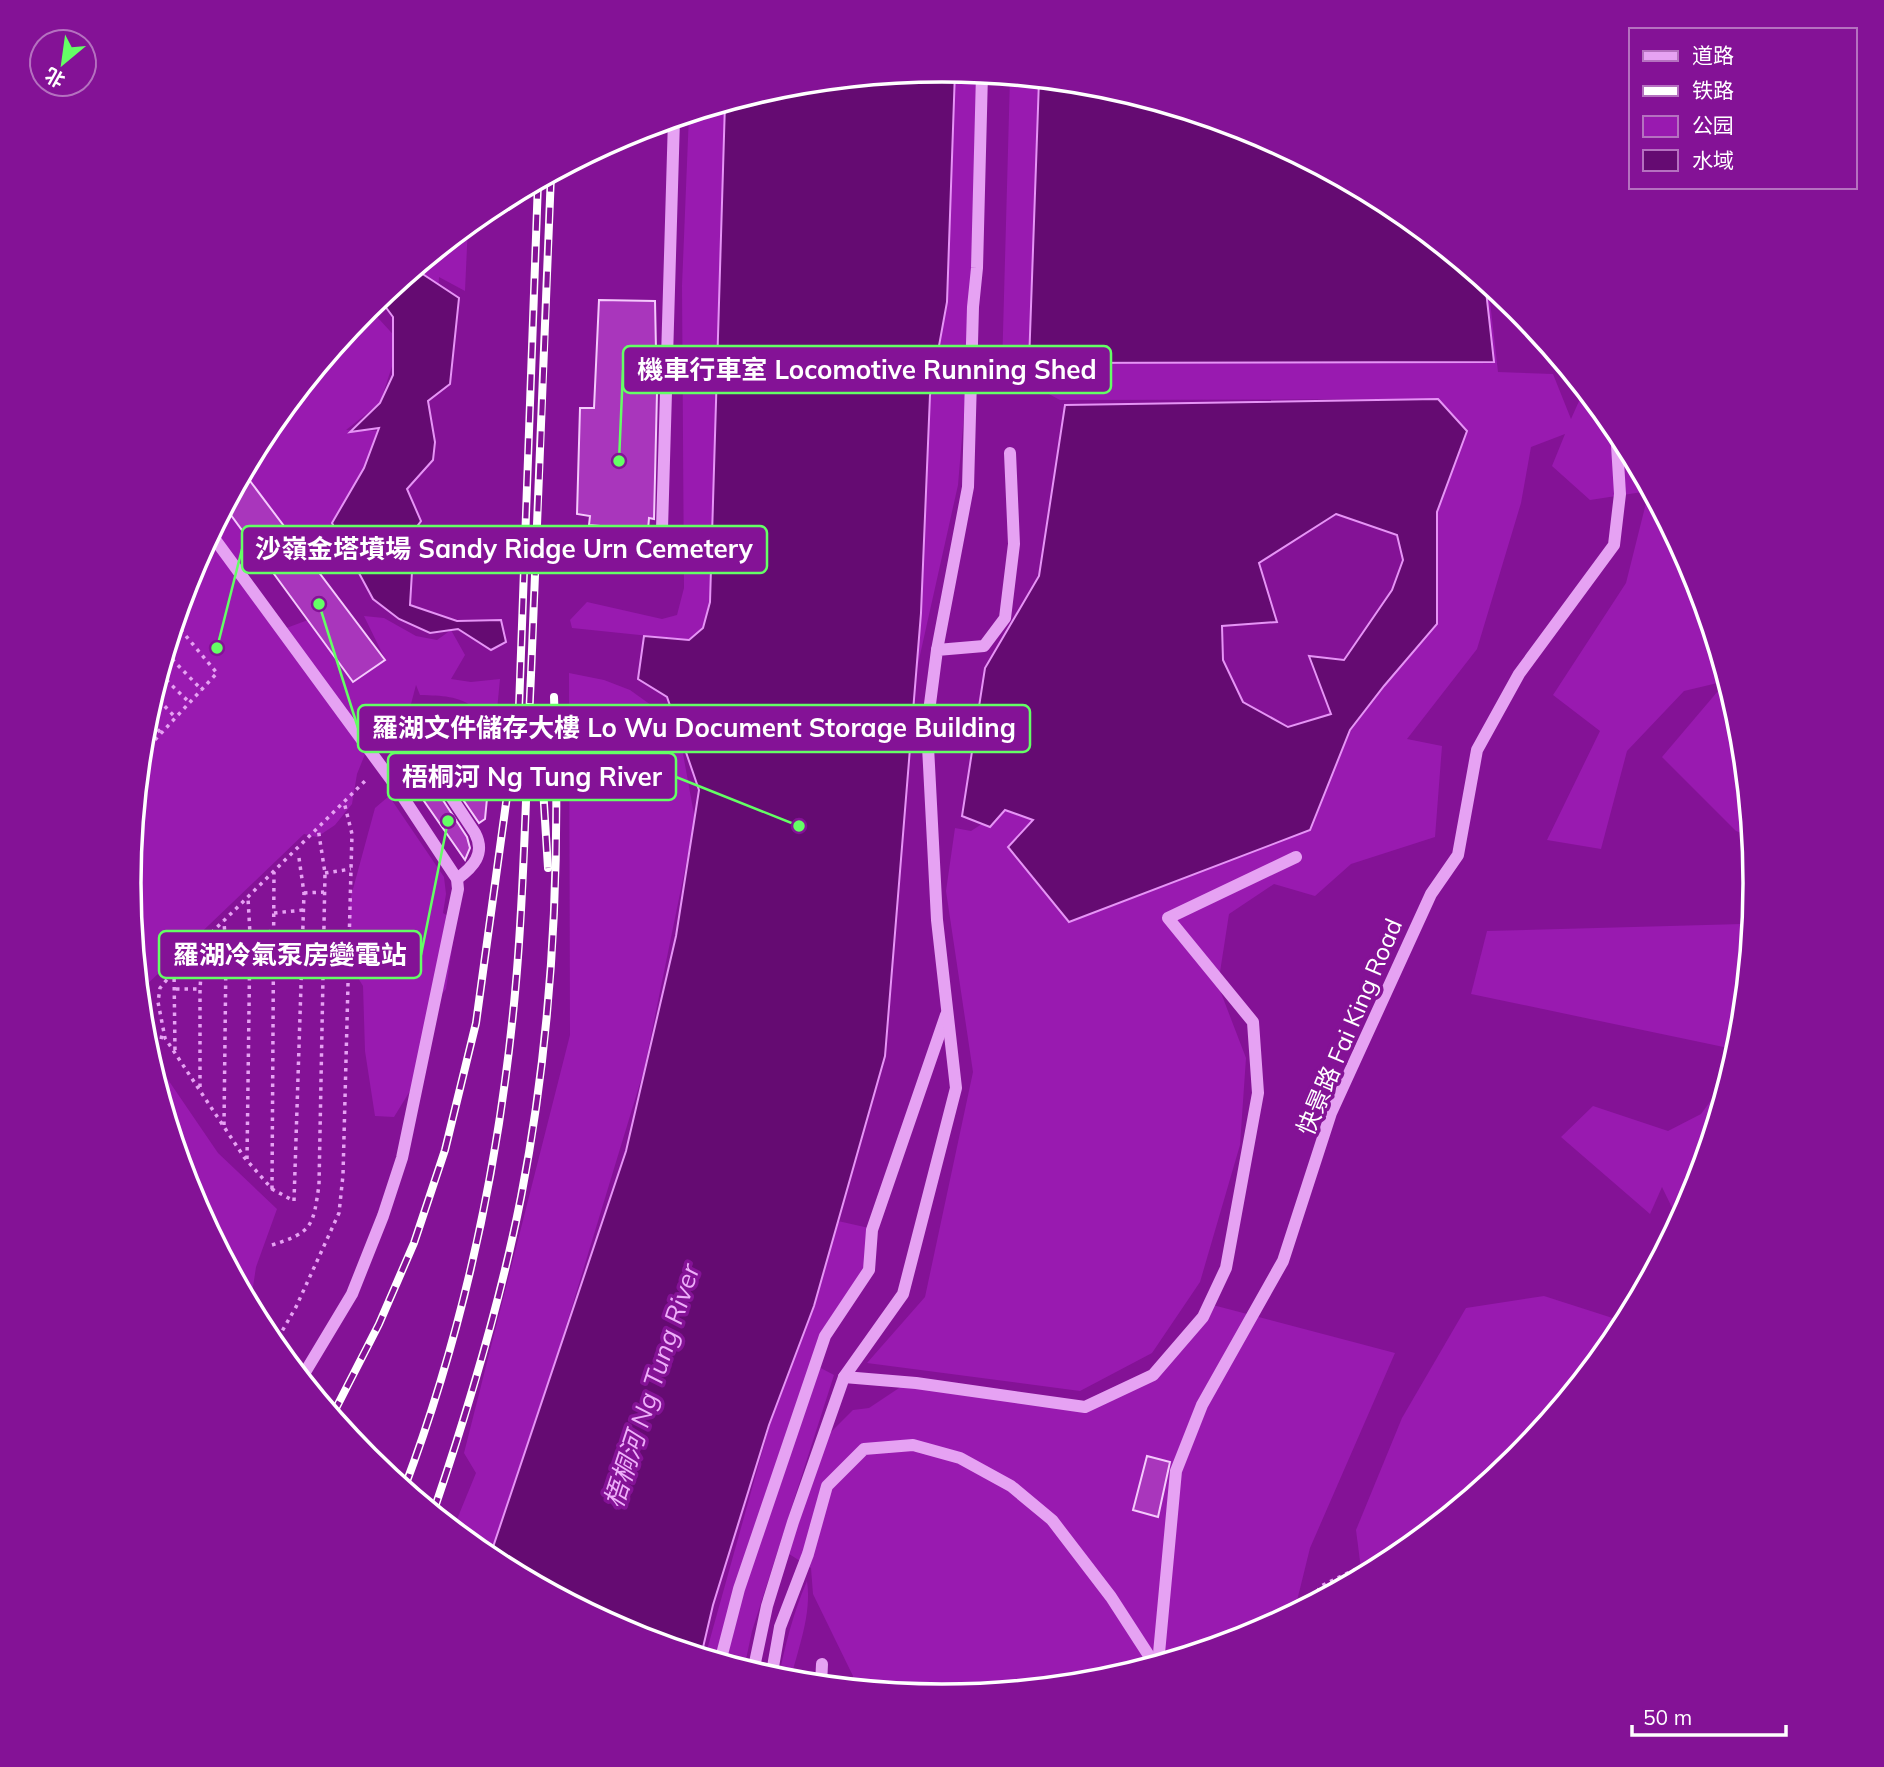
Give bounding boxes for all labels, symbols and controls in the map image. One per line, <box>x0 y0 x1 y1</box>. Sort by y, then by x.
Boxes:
north arrow <box>28 28 98 98</box>
legend <box>1629 28 1856 189</box>
text: 道路 <box>1692 42 1734 68</box>
text: 北 <box>41 63 69 93</box>
text: 铁路 <box>1692 77 1734 103</box>
text: 公园 <box>1692 112 1734 138</box>
text: 水域 <box>1692 147 1734 173</box>
callout: 機車行車室 Locomotive Running Shed <box>623 346 1111 393</box>
text: 機車行車室 Locomotive Running Shed <box>637 353 1097 386</box>
callout: 沙嶺金塔墳場 Sandy Ridge Urn Cemetery <box>242 526 767 573</box>
text: 沙嶺金塔墳場 Sandy Ridge Urn Cemetery <box>255 532 754 565</box>
callout: 羅湖文件儲存大樓 Lo Wu Document Storage Building <box>358 705 1030 752</box>
text: 羅湖文件儲存大樓 Lo Wu Document Storage Building <box>372 711 1016 744</box>
callout: 梧桐河 Ng Tung River <box>388 753 676 800</box>
text: 梧桐河 Ng Tung River <box>402 760 663 793</box>
street label: 快景路 Fai King Road <box>1290 914 1408 1139</box>
callout: 羅湖冷氣泵房變電站 <box>159 931 421 978</box>
text: 羅湖冷氣泵房變電站 <box>173 938 407 971</box>
water label: 梧桐河 Ng Tung River <box>596 1258 707 1512</box>
scale bar <box>1632 1694 1786 1738</box>
text: 50 m <box>1643 1704 1692 1730</box>

